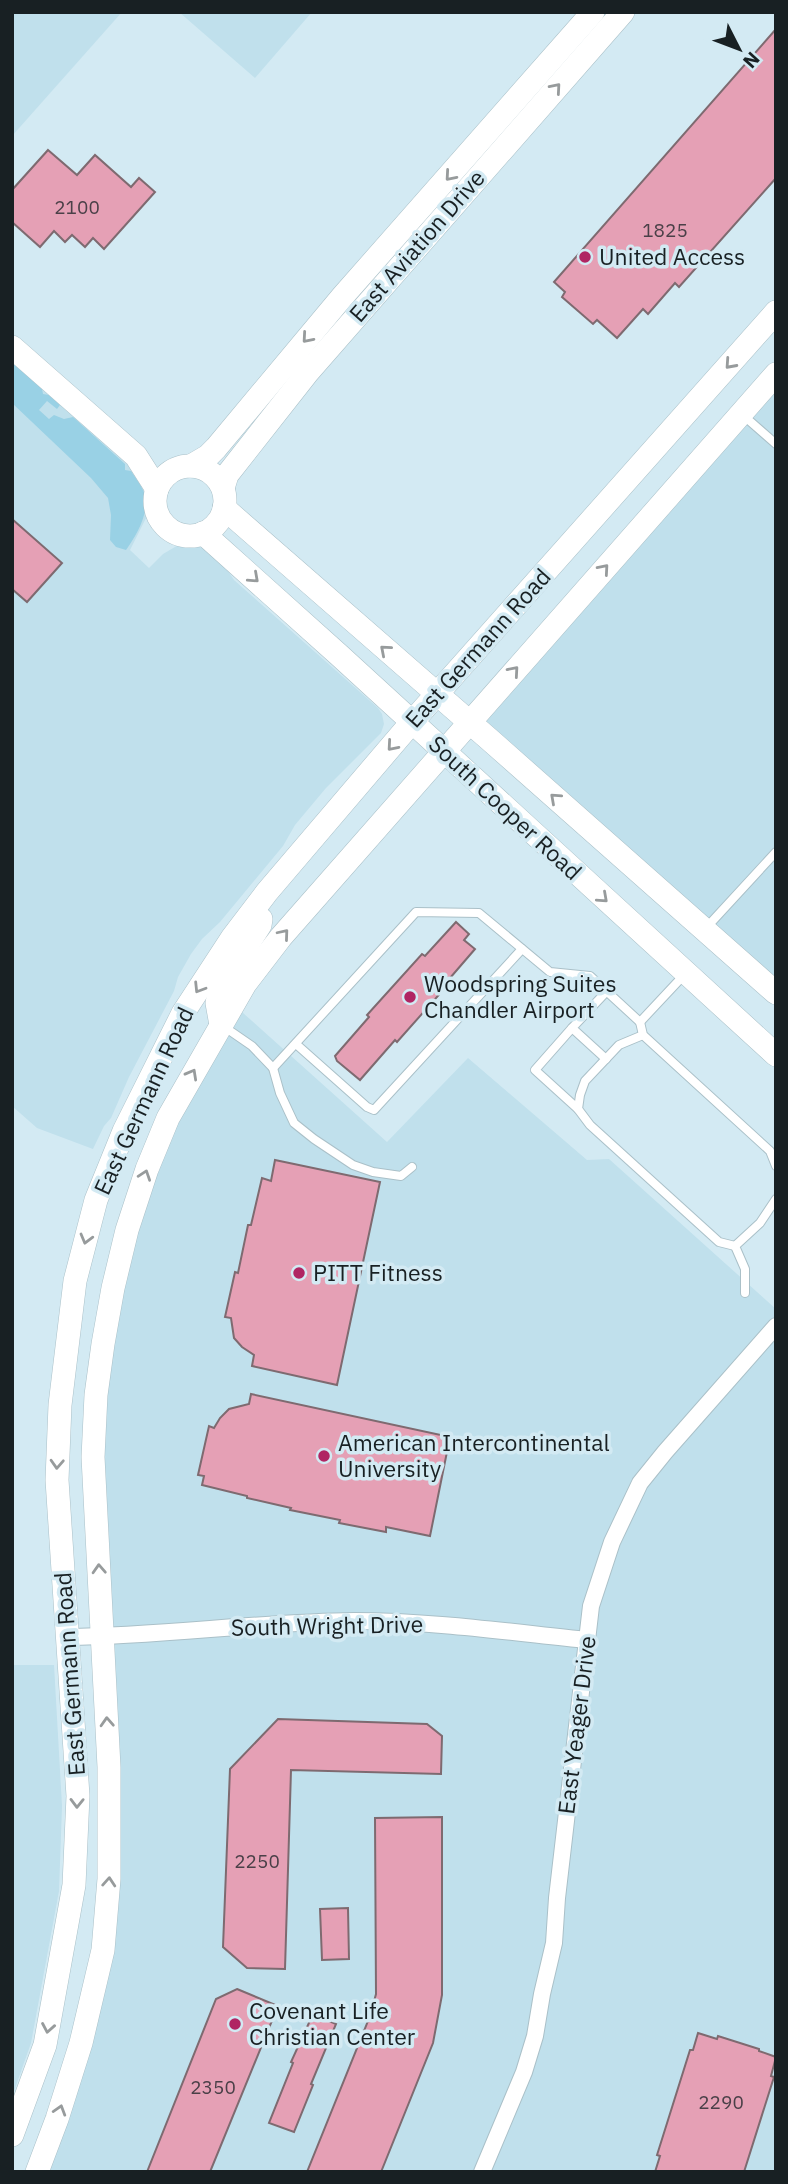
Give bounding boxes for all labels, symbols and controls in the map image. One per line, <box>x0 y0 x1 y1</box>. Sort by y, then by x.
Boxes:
north arrow <box>704 14 774 84</box>
text: N <box>738 47 765 74</box>
one-way arrow <box>548 83 560 96</box>
street label: East Aviation Drive <box>342 163 491 328</box>
one-way arrow <box>445 167 458 180</box>
house number: 2100 <box>54 195 100 219</box>
house number: 1825 <box>642 218 688 242</box>
place label: United Access <box>599 241 745 271</box>
marker: United Access <box>577 249 593 265</box>
one-way arrow <box>303 330 315 343</box>
one-way arrow <box>726 355 739 368</box>
street label: East Germann Road <box>398 561 557 733</box>
one-way arrow <box>596 564 609 577</box>
one-way arrow <box>246 570 259 582</box>
one-way arrow <box>381 646 394 658</box>
one-way arrow <box>506 667 518 680</box>
street label: South Cooper Road <box>423 729 589 886</box>
one-way arrow <box>388 737 400 750</box>
one-way arrow <box>550 794 563 806</box>
one-way arrow <box>595 889 608 902</box>
one-way arrow <box>276 930 288 943</box>
place label: Woodspring Suites Chandler Airport <box>424 968 617 1024</box>
one-way arrow <box>195 980 208 993</box>
marker: Woodspring Suites Chandler Airport <box>402 989 418 1005</box>
street label: East Germann Road <box>86 1002 200 1199</box>
one-way arrow <box>184 1069 197 1082</box>
one-way arrow <box>137 1169 151 1181</box>
one-way arrow <box>80 1233 94 1245</box>
place label: PITT Fitness <box>313 1257 443 1287</box>
marker: PITT Fitness <box>291 1265 307 1281</box>
place label: American Intercontinental University <box>338 1427 610 1483</box>
marker: American Intercontinental University <box>316 1448 332 1464</box>
one-way arrow <box>50 1459 65 1470</box>
one-way arrow <box>92 1563 107 1574</box>
street label: East Germann Road <box>47 1571 91 1777</box>
street label: South Wright Drive <box>231 1608 423 1642</box>
street label: East Yeager Drive <box>550 1634 602 1816</box>
one-way arrow <box>100 1717 115 1728</box>
one-way arrow <box>69 1798 85 1809</box>
house number: 2250 <box>234 1849 280 1873</box>
one-way arrow <box>101 1876 116 1887</box>
place label: Covenant Life Christian Center <box>249 1995 416 2051</box>
marker: Covenant Life Christian Center <box>227 2016 243 2032</box>
one-way arrow <box>41 2022 56 2034</box>
house number: 2350 <box>190 2075 236 2099</box>
house number: 2290 <box>698 2090 744 2114</box>
one-way arrow <box>52 2104 66 2116</box>

